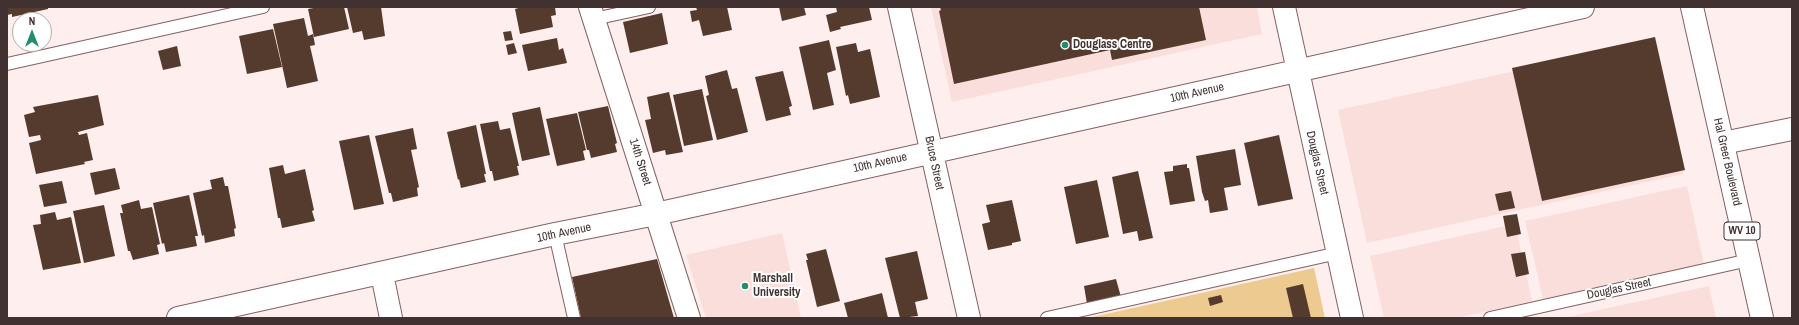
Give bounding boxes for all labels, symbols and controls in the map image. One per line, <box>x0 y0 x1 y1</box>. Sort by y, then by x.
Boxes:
north arrow <box>12 12 52 52</box>
text: N <box>29 14 35 28</box>
place label: Douglass Centre <box>1073 38 1151 52</box>
marker: Douglass Centre <box>1060 40 1070 50</box>
street label: 10th Avenue <box>1169 80 1225 106</box>
street label: Hal Greer Boulevard <box>1710 117 1744 207</box>
street label: Douglas Street <box>1303 130 1331 196</box>
street label: Bruce Street <box>921 135 947 191</box>
street label: 14th Street <box>626 137 654 187</box>
street label: 10th Avenue <box>852 150 908 176</box>
street label: 10th Avenue <box>536 220 592 246</box>
road number: WV 10 <box>1724 222 1760 240</box>
place label: Marshall University <box>753 272 801 300</box>
street label: Douglas Street <box>1586 275 1652 303</box>
marker: Marshall University <box>740 281 750 291</box>

